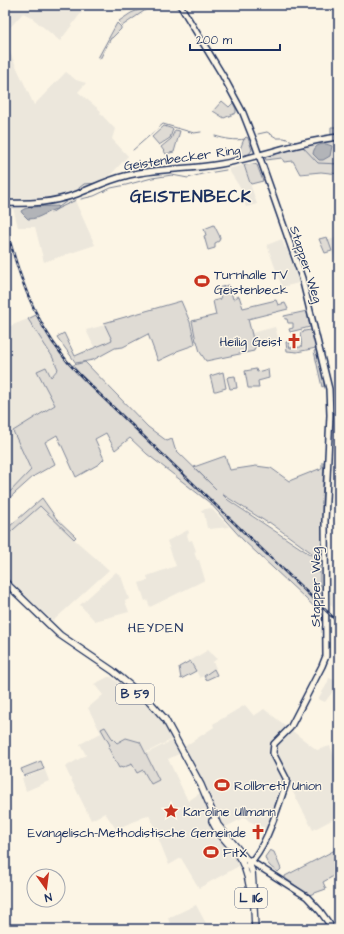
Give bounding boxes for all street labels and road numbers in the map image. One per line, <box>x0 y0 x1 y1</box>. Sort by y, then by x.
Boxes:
street label: Geistenbecker Ring <box>123 141 242 176</box>
street label: Stapper Weg <box>284 223 327 306</box>
street label: Stapper Weg <box>307 547 326 627</box>
road number: B 59 <box>116 684 154 704</box>
road number: L 116 <box>235 888 267 908</box>

